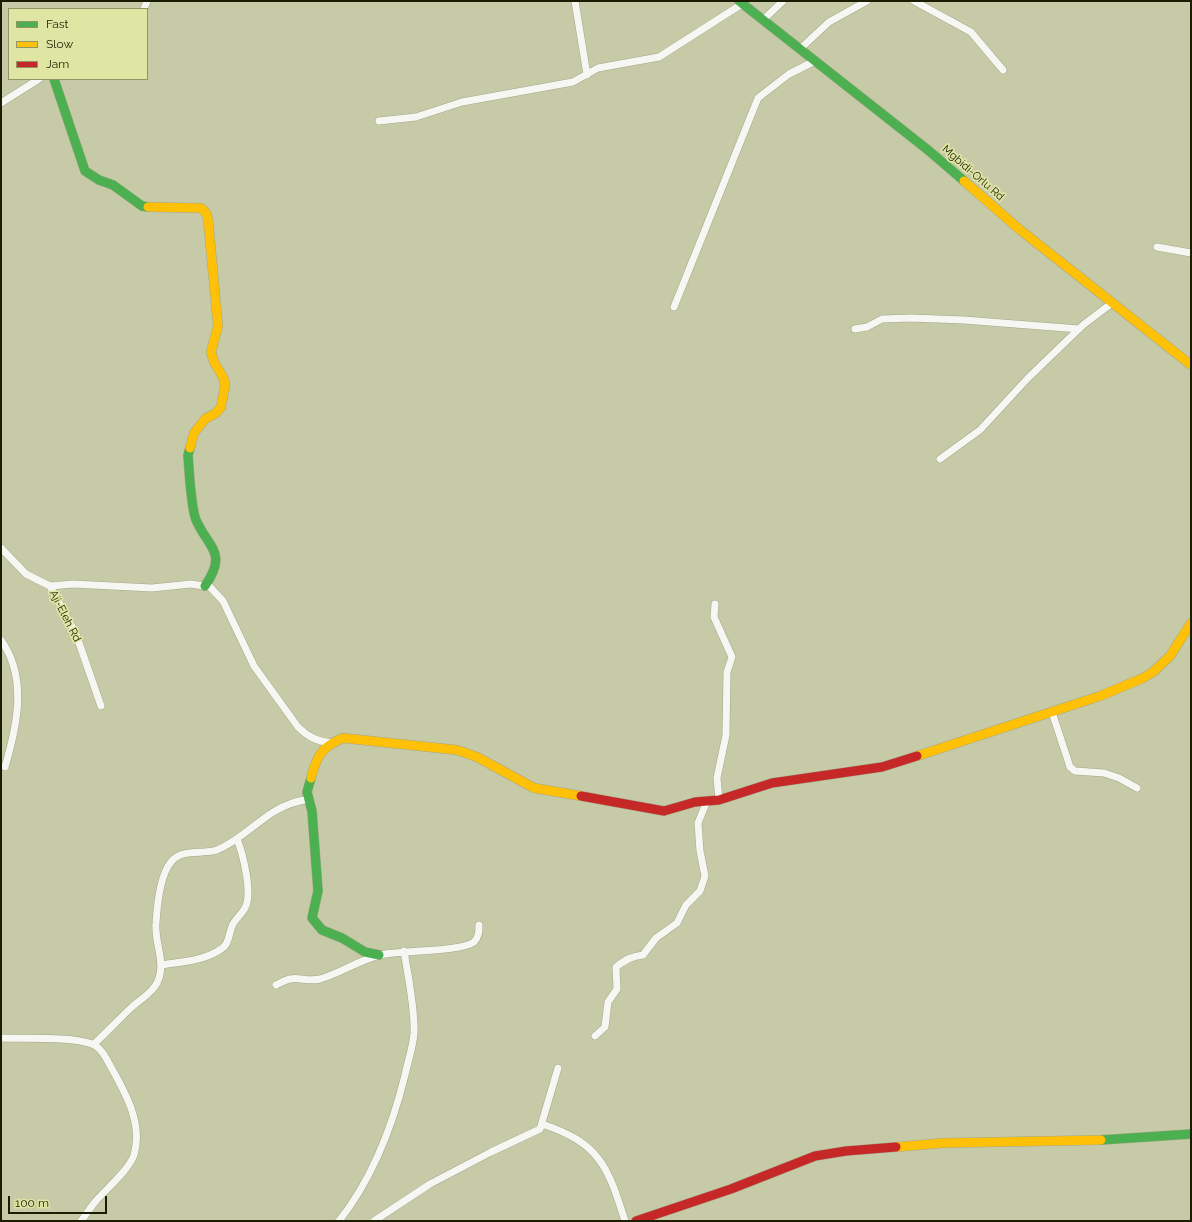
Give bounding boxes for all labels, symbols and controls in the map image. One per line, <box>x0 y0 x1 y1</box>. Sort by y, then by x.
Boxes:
legend <box>8 8 148 80</box>
text: Fast <box>46 17 69 31</box>
text: Slow <box>46 37 73 51</box>
text: Jam <box>46 57 69 71</box>
street label: Mgbidi-Orlu Rd <box>939 143 1007 203</box>
street label: Aji-Eleh Rd <box>46 588 84 644</box>
scale bar <box>10 1188 109 1214</box>
text: 100 m <box>15 1196 49 1210</box>

